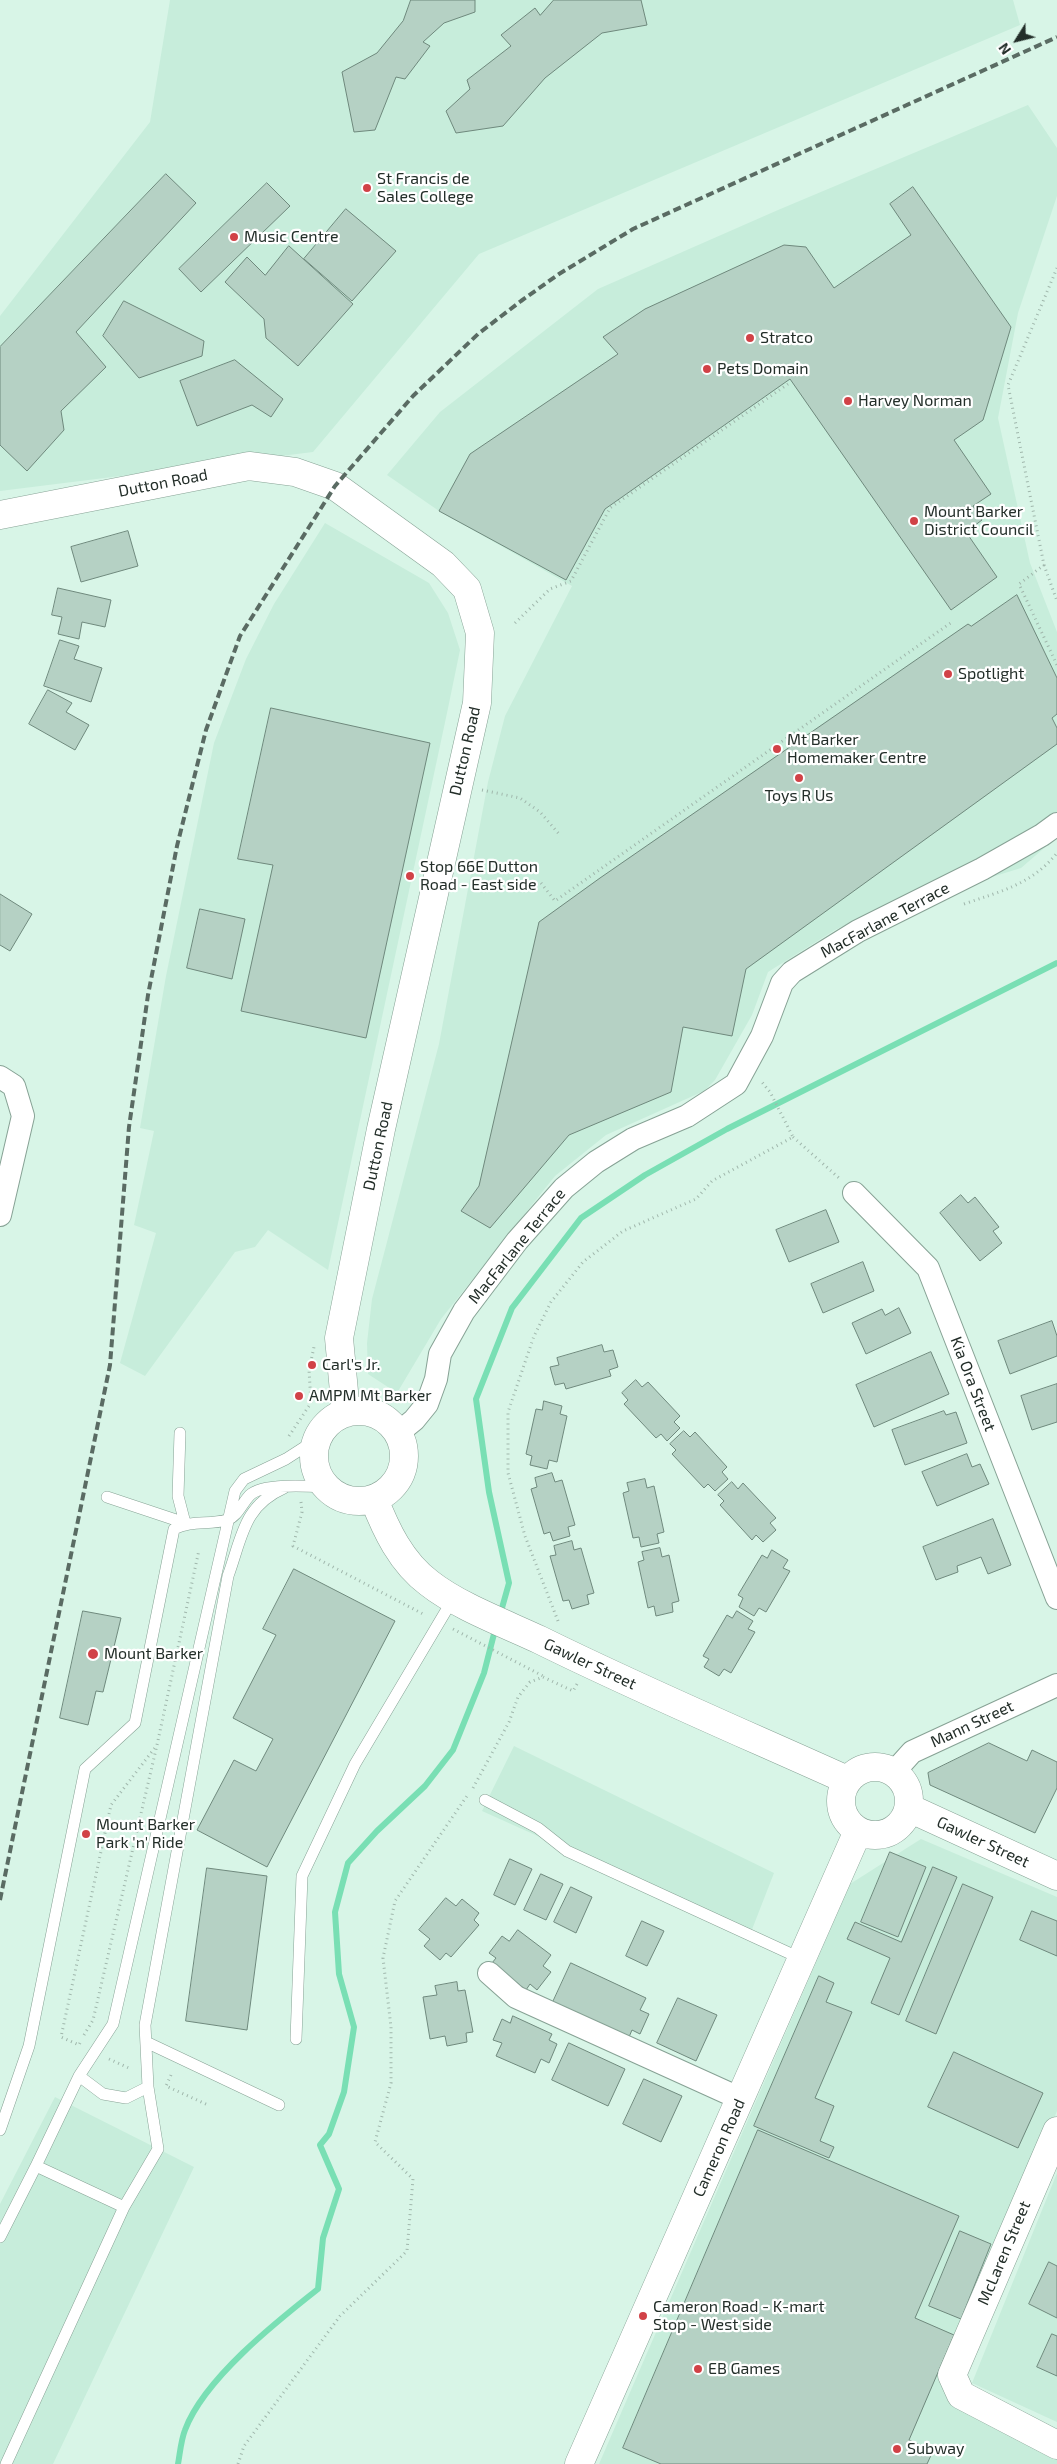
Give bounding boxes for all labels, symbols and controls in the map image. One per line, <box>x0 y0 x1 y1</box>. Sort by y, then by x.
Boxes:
north arrow <box>992 15 1042 65</box>
text: N <box>995 40 1014 58</box>
place label: St Francis de Sales College <box>377 169 474 207</box>
marker: St Francis de Sales College <box>361 182 373 194</box>
place label: Music Centre <box>244 227 339 247</box>
marker: Music Centre <box>228 231 240 243</box>
place label: Stratco <box>760 328 813 348</box>
marker: Stratco <box>744 332 756 344</box>
place label: Pets Domain <box>717 359 809 379</box>
marker: Pets Domain <box>701 363 713 375</box>
place label: Harvey Norman <box>858 391 972 411</box>
marker: Harvey Norman <box>842 395 854 407</box>
street label: Dutton Road <box>117 465 209 501</box>
place label: Mount Barker District Council <box>924 502 1034 540</box>
marker: Mount Barker District Council <box>908 515 920 527</box>
place label: Spotlight <box>958 664 1024 684</box>
marker: Spotlight <box>942 668 954 680</box>
street label: Dutton Road <box>445 705 485 797</box>
place label: Mt Barker Homemaker Centre <box>787 730 927 768</box>
marker: Mt Barker Homemaker Centre <box>771 743 783 755</box>
marker: Toys R Us <box>793 772 805 784</box>
place label: Toys R Us <box>765 786 833 806</box>
place label: Stop 66E Dutton Road - East side <box>420 857 538 895</box>
marker: Stop 66E Dutton Road - East side <box>404 870 416 882</box>
street label: MacFarlane Terrace <box>817 878 953 962</box>
street label: Dutton Road <box>359 1100 397 1192</box>
street label: MacFarlane Terrace <box>465 1184 569 1308</box>
street label: Kia Ora Street <box>946 1334 1000 1434</box>
place label: Carl's Jr. <box>322 1355 380 1375</box>
marker: Carl's Jr. <box>306 1359 318 1371</box>
place label: AMPM Mt Barker <box>309 1386 432 1406</box>
marker: AMPM Mt Barker <box>293 1390 305 1402</box>
street label: Gawler Street <box>541 1634 639 1694</box>
place label: Mount Barker <box>104 1644 203 1664</box>
marker: Mount Barker <box>86 1647 100 1661</box>
street label: Mann Street <box>927 1696 1017 1752</box>
street label: Gawler Street <box>934 1812 1032 1872</box>
place label: Mount Barker Park 'n' Ride <box>96 1815 195 1853</box>
marker: Mount Barker Park 'n' Ride <box>80 1828 92 1840</box>
street label: Cameron Road <box>689 2096 749 2200</box>
street label: McLaren Street <box>973 2198 1035 2308</box>
place label: Cameron Road - K-mart Stop - West side <box>653 2297 824 2335</box>
marker: Cameron Road - K-mart Stop - West side <box>637 2310 649 2322</box>
place label: EB Games <box>708 2359 780 2379</box>
marker: EB Games <box>692 2363 704 2375</box>
place label: Subway <box>907 2439 965 2459</box>
marker: Subway <box>891 2443 903 2455</box>

